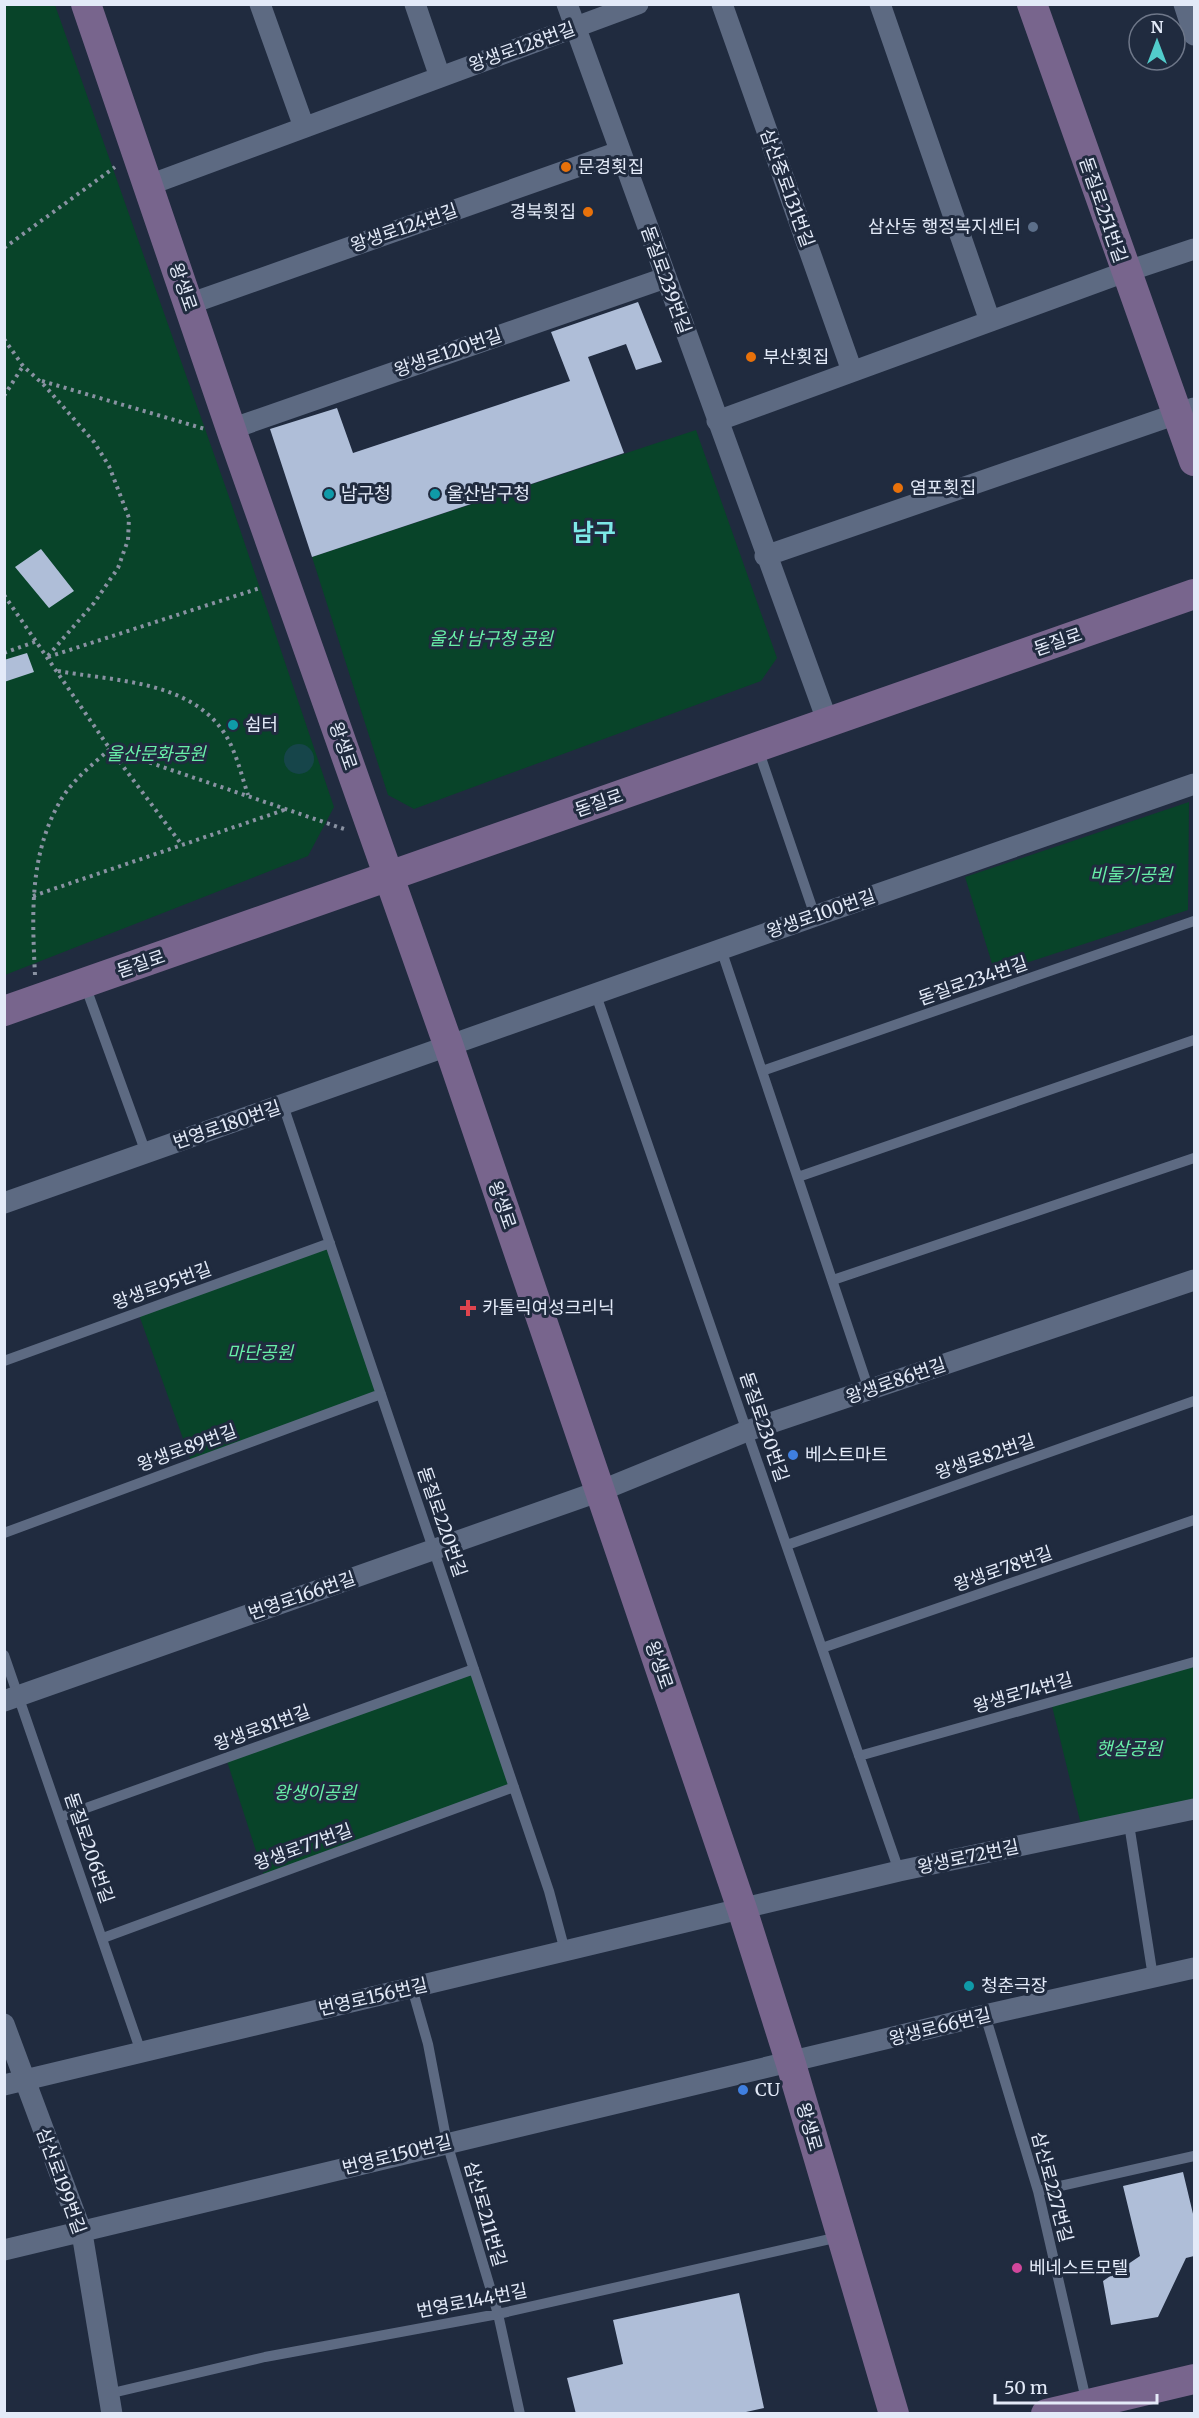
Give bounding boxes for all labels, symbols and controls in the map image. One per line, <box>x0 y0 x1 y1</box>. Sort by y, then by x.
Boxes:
north arrow <box>1127 12 1187 72</box>
street label: 왕생로128번길 <box>465 17 578 76</box>
text: N <box>1151 17 1164 37</box>
street label: 삼산중로131번길 <box>755 125 820 250</box>
street label: 돋질로251번길 <box>1075 154 1132 266</box>
place label: 문경횟집 <box>578 155 644 178</box>
marker: 문경횟집 <box>559 160 573 174</box>
street label: 왕생로124번길 <box>347 198 461 257</box>
place label: 경북횟집 <box>510 200 576 223</box>
marker: 경북횟집 <box>581 205 595 219</box>
place label: 삼산동 행정복지센터 <box>868 215 1021 238</box>
marker: 삼산동 행정복지센터 <box>1026 220 1040 234</box>
street label: 돋질로239번길 <box>636 223 697 337</box>
street label: 왕생로 <box>165 260 202 314</box>
street label: 왕생로120번길 <box>391 323 505 382</box>
place label: 부산횟집 <box>763 345 829 368</box>
marker: 부산횟집 <box>744 350 758 364</box>
place label: 염포횟집 <box>910 476 976 499</box>
marker: 염포횟집 <box>891 481 905 495</box>
place label: 남구청 <box>341 482 391 505</box>
place label: 울산남구청 <box>447 482 530 505</box>
marker: 남구청 <box>322 487 336 501</box>
marker: 울산남구청 <box>428 487 442 501</box>
district label: 남구 <box>572 517 616 548</box>
street label: 돋질로 <box>1031 623 1085 660</box>
park label: 울산 남구청 공원 <box>429 627 554 650</box>
place label: 쉼터 <box>245 713 278 736</box>
marker: 쉼터 <box>226 718 240 732</box>
street label: 왕생로 <box>325 719 362 773</box>
park label: 울산문화공원 <box>106 742 207 765</box>
street label: 돋질로 <box>572 784 626 821</box>
park label: 비둘기공원 <box>1090 863 1174 886</box>
street label: 왕생로100번길 <box>763 884 878 943</box>
street label: 돋질로 <box>114 945 168 982</box>
street label: 돋질로234번길 <box>915 951 1030 1010</box>
street label: 번영로180번길 <box>170 1095 284 1154</box>
street label: 왕생로 <box>484 1178 521 1232</box>
street label: 왕생로95번길 <box>109 1257 215 1314</box>
place label: 카톨릭여성크리닉 <box>482 1296 614 1319</box>
marker: 카톨릭여성크리닉 <box>459 1299 477 1317</box>
park label: 마단공원 <box>227 1341 295 1364</box>
street label: 왕생로86번길 <box>843 1353 949 1408</box>
street label: 돋질로230번길 <box>735 1369 794 1485</box>
street label: 왕생로89번길 <box>134 1419 240 1476</box>
street label: 왕생로82번길 <box>932 1429 1038 1484</box>
place label: 베스트마트 <box>805 1443 888 1466</box>
marker: 베스트마트 <box>786 1448 800 1462</box>
street label: 돋질로220번길 <box>413 1464 472 1580</box>
street label: 왕생로78번길 <box>950 1541 1055 1596</box>
street label: 번영로166번길 <box>245 1566 359 1625</box>
street label: 왕생로 <box>641 1638 678 1692</box>
street label: 왕생로74번길 <box>970 1667 1075 1718</box>
street label: 왕생로81번길 <box>210 1699 313 1756</box>
park label: 햇살공원 <box>1096 1737 1164 1760</box>
park label: 왕생이공원 <box>274 1781 358 1804</box>
street label: 돋질로206번길 <box>60 1789 119 1906</box>
street label: 왕생로77번길 <box>250 1818 355 1875</box>
street label: 왕생로72번길 <box>915 1835 1021 1879</box>
street label: 번영로156번길 <box>316 1973 430 2020</box>
place label: 청춘극장 <box>981 1974 1047 1997</box>
marker: 청춘극장 <box>962 1979 976 1993</box>
street label: 왕생로66번길 <box>886 2003 993 2050</box>
place label: CU <box>755 2078 781 2101</box>
marker: CU <box>736 2083 750 2097</box>
street label: 왕생로 <box>792 2100 827 2154</box>
street label: 삼산로199번길 <box>32 2124 91 2237</box>
street label: 삼산로227번길 <box>1027 2129 1078 2245</box>
street label: 번영로150번길 <box>340 2130 454 2179</box>
street label: 삼산로211번길 <box>459 2158 512 2269</box>
place label: 베네스트모텔 <box>1029 2256 1128 2279</box>
marker: 베네스트모텔 <box>1010 2261 1024 2275</box>
street label: 번영로144번길 <box>415 2279 529 2322</box>
scale bar <box>995 2367 1157 2405</box>
text: 50 m <box>1004 2376 1048 2399</box>

